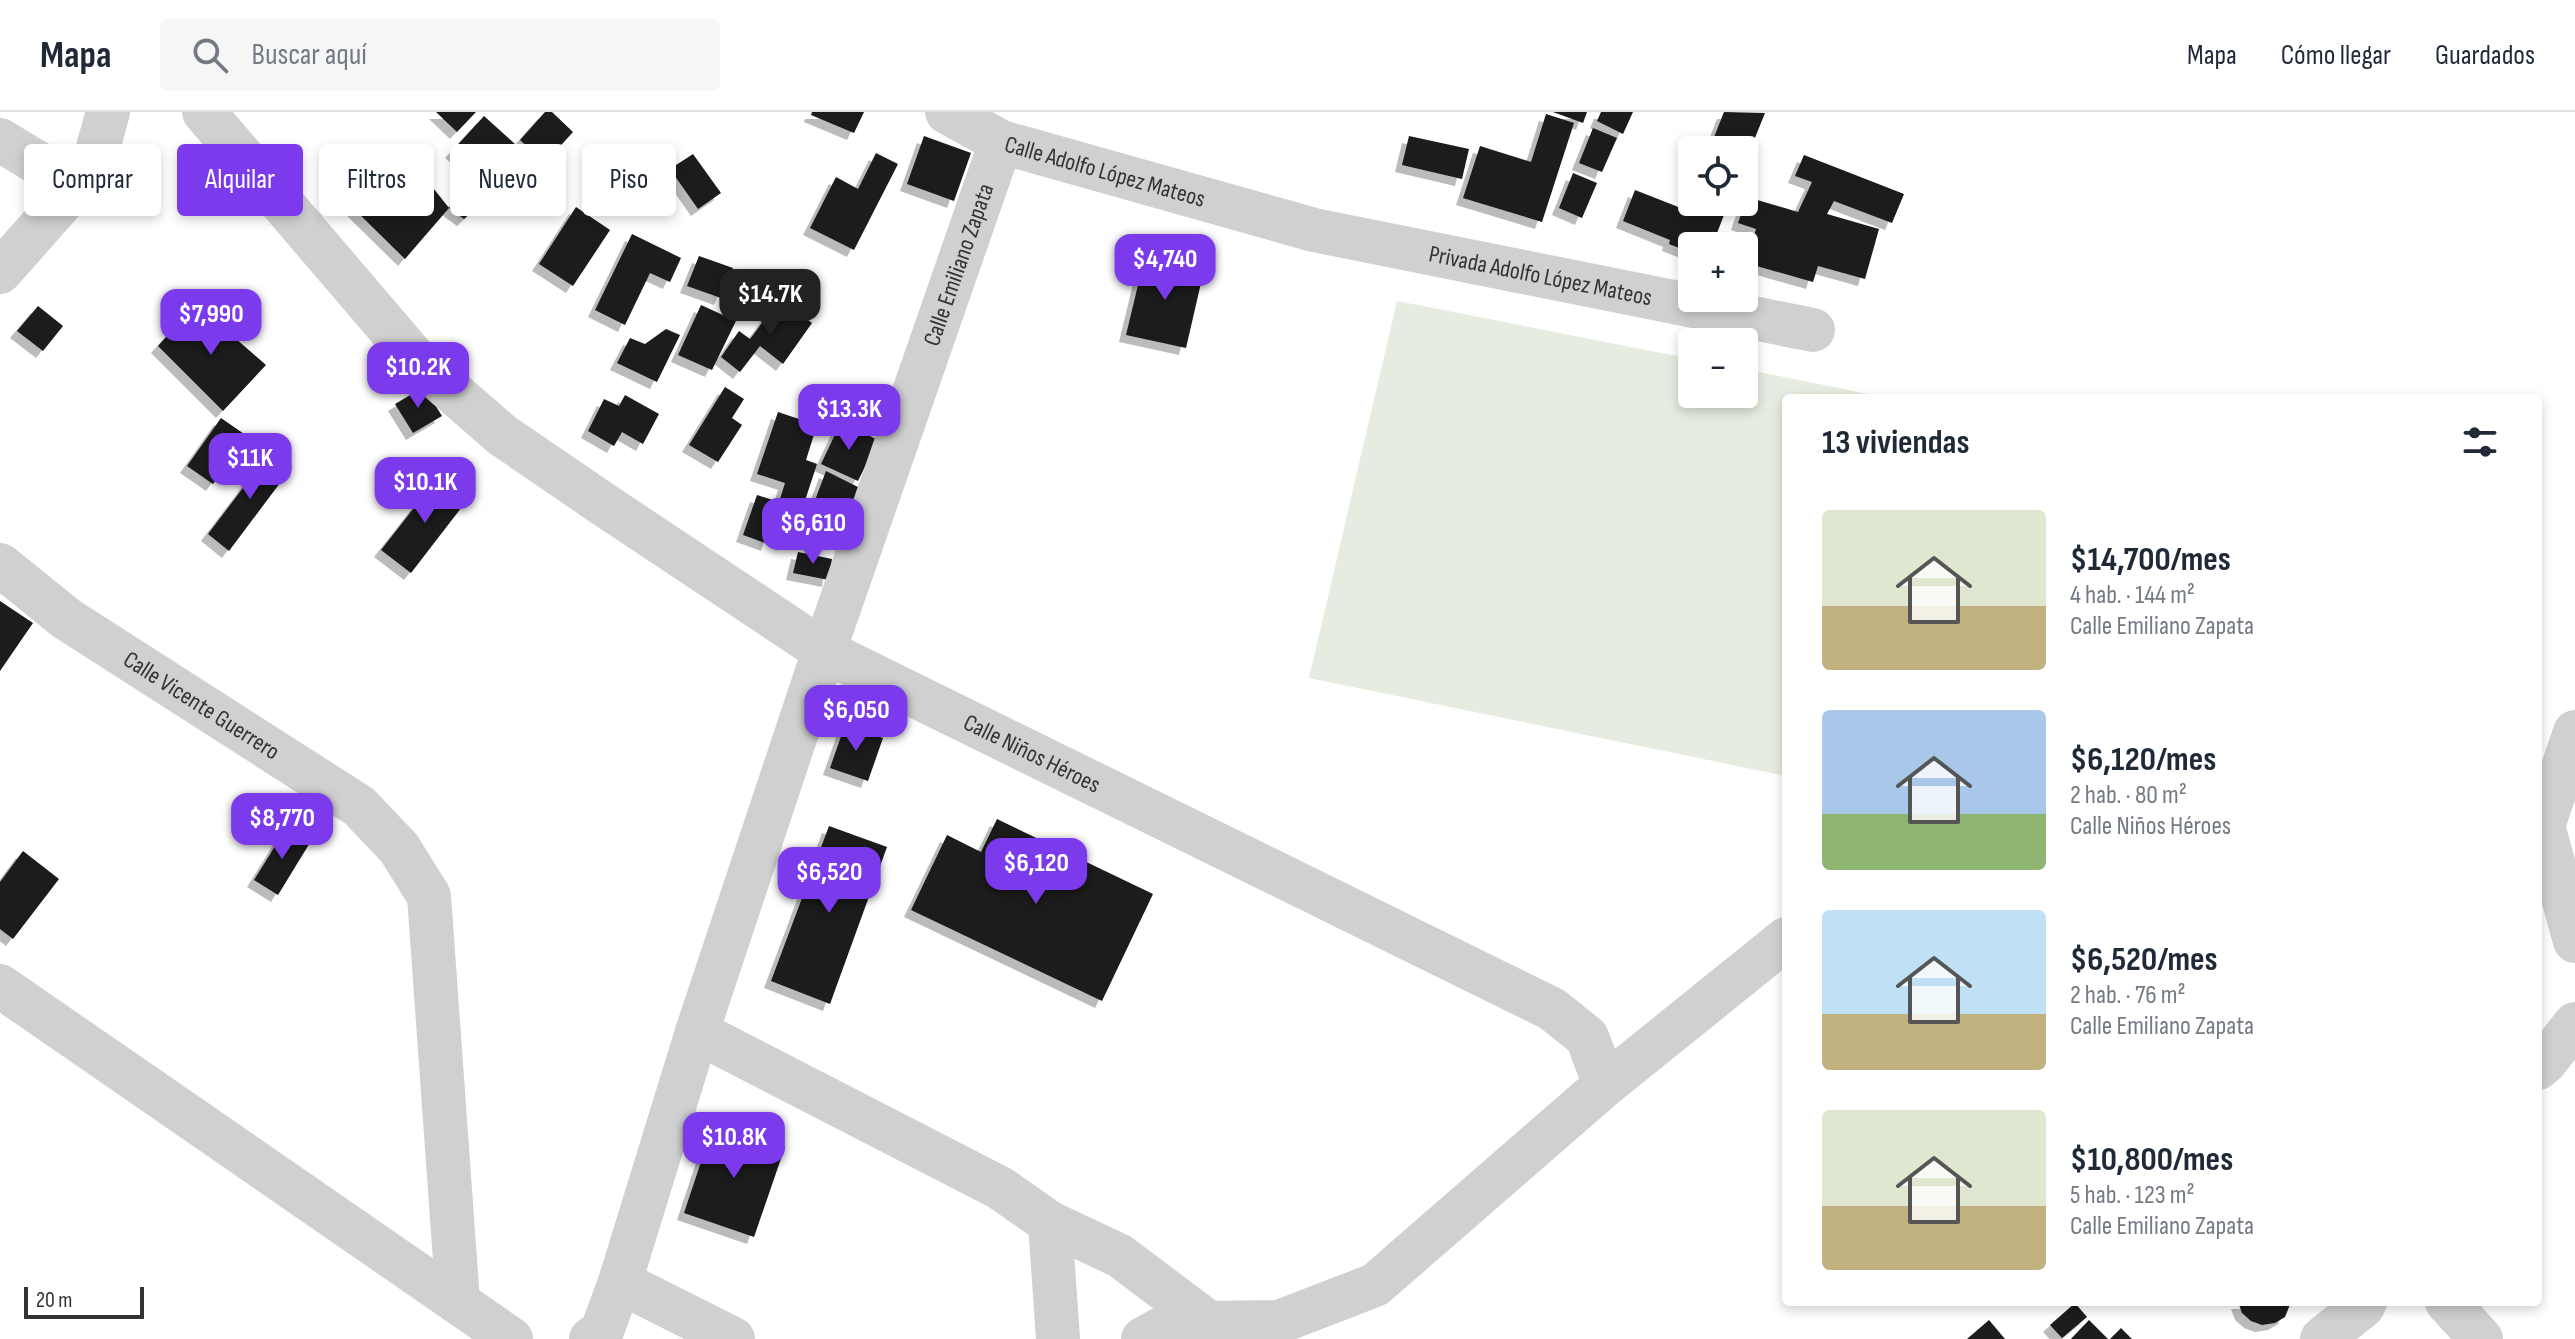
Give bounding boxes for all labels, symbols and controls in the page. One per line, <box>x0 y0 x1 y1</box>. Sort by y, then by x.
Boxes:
search box <box>160 19 720 91</box>
text: Mapa <box>40 33 112 78</box>
icon: search <box>188 33 232 77</box>
text: Buscar aquí <box>252 37 367 73</box>
text: Mapa <box>2187 39 2237 72</box>
text: Cómo llegar <box>2281 39 2391 72</box>
text: Guardados <box>2435 39 2535 72</box>
street label: Calle Adolfo López Mateos <box>1002 129 1209 213</box>
map controls <box>1678 136 1758 408</box>
button: locate <box>1678 136 1758 216</box>
chip: Comprar <box>24 144 161 216</box>
chip: Alquilar <box>177 144 303 216</box>
chip: Filtros <box>319 144 434 216</box>
chip: Nuevo <box>450 144 566 216</box>
chip: Piso <box>582 144 676 216</box>
street label: Calle Emiliano Zapata <box>917 180 1000 350</box>
button: + <box>1678 232 1758 312</box>
pin: $4,740 <box>1100 234 1230 302</box>
street label: Privada Adolfo López Mateos <box>1426 239 1655 312</box>
text: $4,740 <box>1133 244 1197 275</box>
pin: $14.7K <box>705 269 835 337</box>
text: $14.7K <box>737 279 803 310</box>
pin: $7,990 <box>146 289 276 357</box>
text: $7,990 <box>178 299 244 330</box>
button: − <box>1678 328 1758 408</box>
pin: $10.2K <box>353 342 483 410</box>
text: $10.2K <box>385 352 451 383</box>
pin: $13.3K <box>784 384 914 452</box>
text: $13.3K <box>816 394 882 425</box>
icon: filters <box>2458 420 2502 464</box>
text: 13 viviendas <box>1822 422 1970 463</box>
pin: $11K <box>203 433 297 501</box>
text: $11K <box>227 443 273 474</box>
pin: $10.1K <box>360 457 490 525</box>
text: $10.1K <box>393 467 457 498</box>
pin: $6,610 <box>748 498 878 566</box>
text: $6,610 <box>780 508 846 539</box>
text: $14,700/mes <box>2070 539 2231 580</box>
icon: home <box>1886 542 1982 638</box>
text: 4 hab. · 144 m² <box>2070 580 2195 611</box>
text: Calle Emiliano Zapata <box>2070 611 2254 642</box>
street label: Calle Vicente Guerrero <box>118 645 285 766</box>
pin: $6,050 <box>791 685 921 753</box>
text: $6,050 <box>822 695 890 726</box>
street label: Calle Niños Héroes <box>959 707 1105 799</box>
text: $6,120/mes <box>2070 739 2216 780</box>
icon: home <box>1886 742 1982 838</box>
text: 2 hab. · 80 m² <box>2070 780 2187 811</box>
pin: $8,770 <box>217 793 347 861</box>
text: $8,770 <box>249 803 315 834</box>
text: Calle Niños Héroes <box>2070 811 2231 842</box>
pin: $6,120 <box>971 838 1101 906</box>
pin: $6,520 <box>764 847 894 915</box>
text: $6,120 <box>1003 848 1069 879</box>
text: $6,520 <box>796 857 862 888</box>
text: $6,520/mes <box>2070 939 2218 980</box>
icon: home <box>1886 942 1982 1038</box>
text: 2 hab. · 76 m² <box>2070 980 2186 1011</box>
text: Calle Emiliano Zapata <box>2070 1011 2254 1042</box>
pin: $10.8K <box>669 1112 799 1180</box>
text: $10.8K <box>701 1122 767 1153</box>
text: $10,800/mes <box>2070 1139 2233 1180</box>
icon: home <box>1886 1142 1982 1238</box>
text: 5 hab. · 123 m² <box>2070 1180 2195 1211</box>
text: Calle Emiliano Zapata <box>2070 1211 2254 1242</box>
scale bar <box>24 1283 144 1319</box>
text: 20 m <box>36 1287 73 1314</box>

